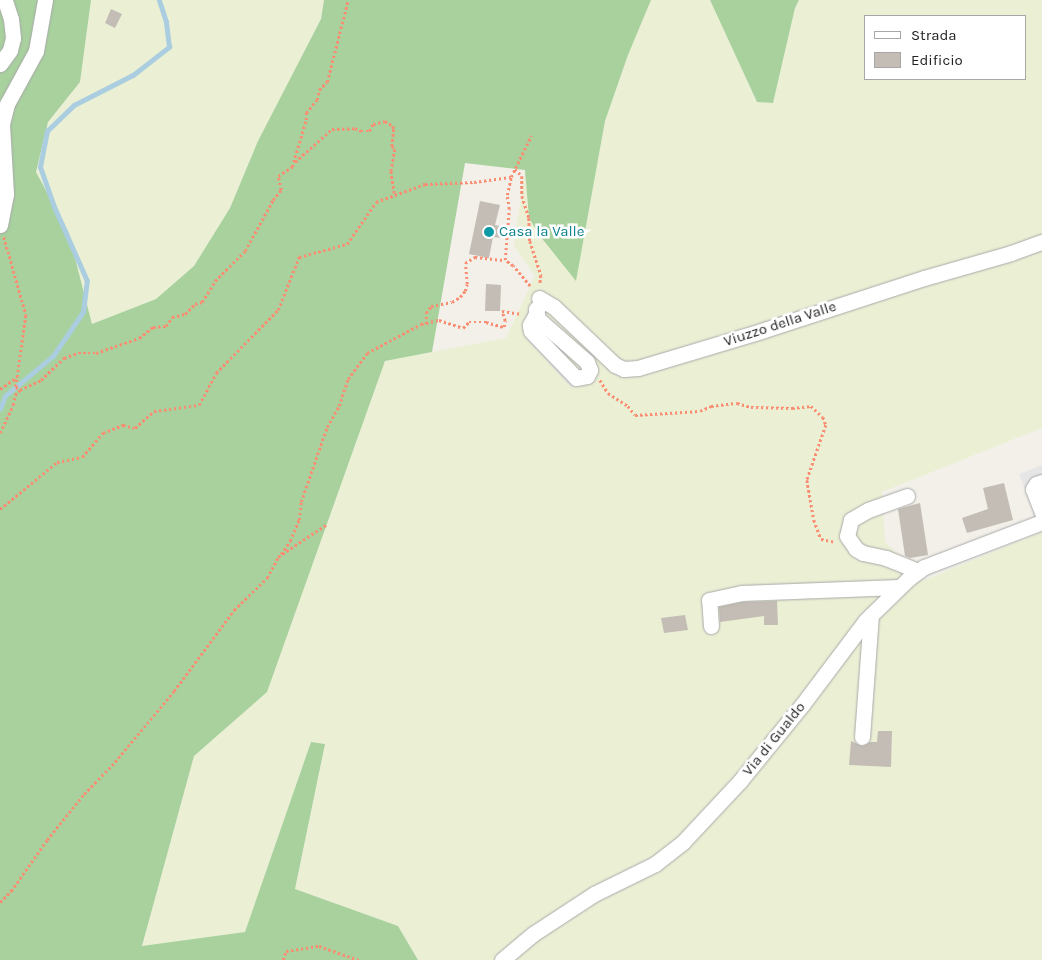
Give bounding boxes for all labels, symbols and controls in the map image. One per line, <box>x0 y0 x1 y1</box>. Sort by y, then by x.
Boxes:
legend <box>864 15 1027 80</box>
text: Strada <box>911 26 957 44</box>
text: Edificio <box>911 51 963 69</box>
place label: Casa la Valle <box>499 223 584 241</box>
marker: Casa la Valle <box>483 226 495 238</box>
street label: Viuzzo della Valle <box>722 297 838 351</box>
street label: Via di Gualdo <box>739 698 809 780</box>

